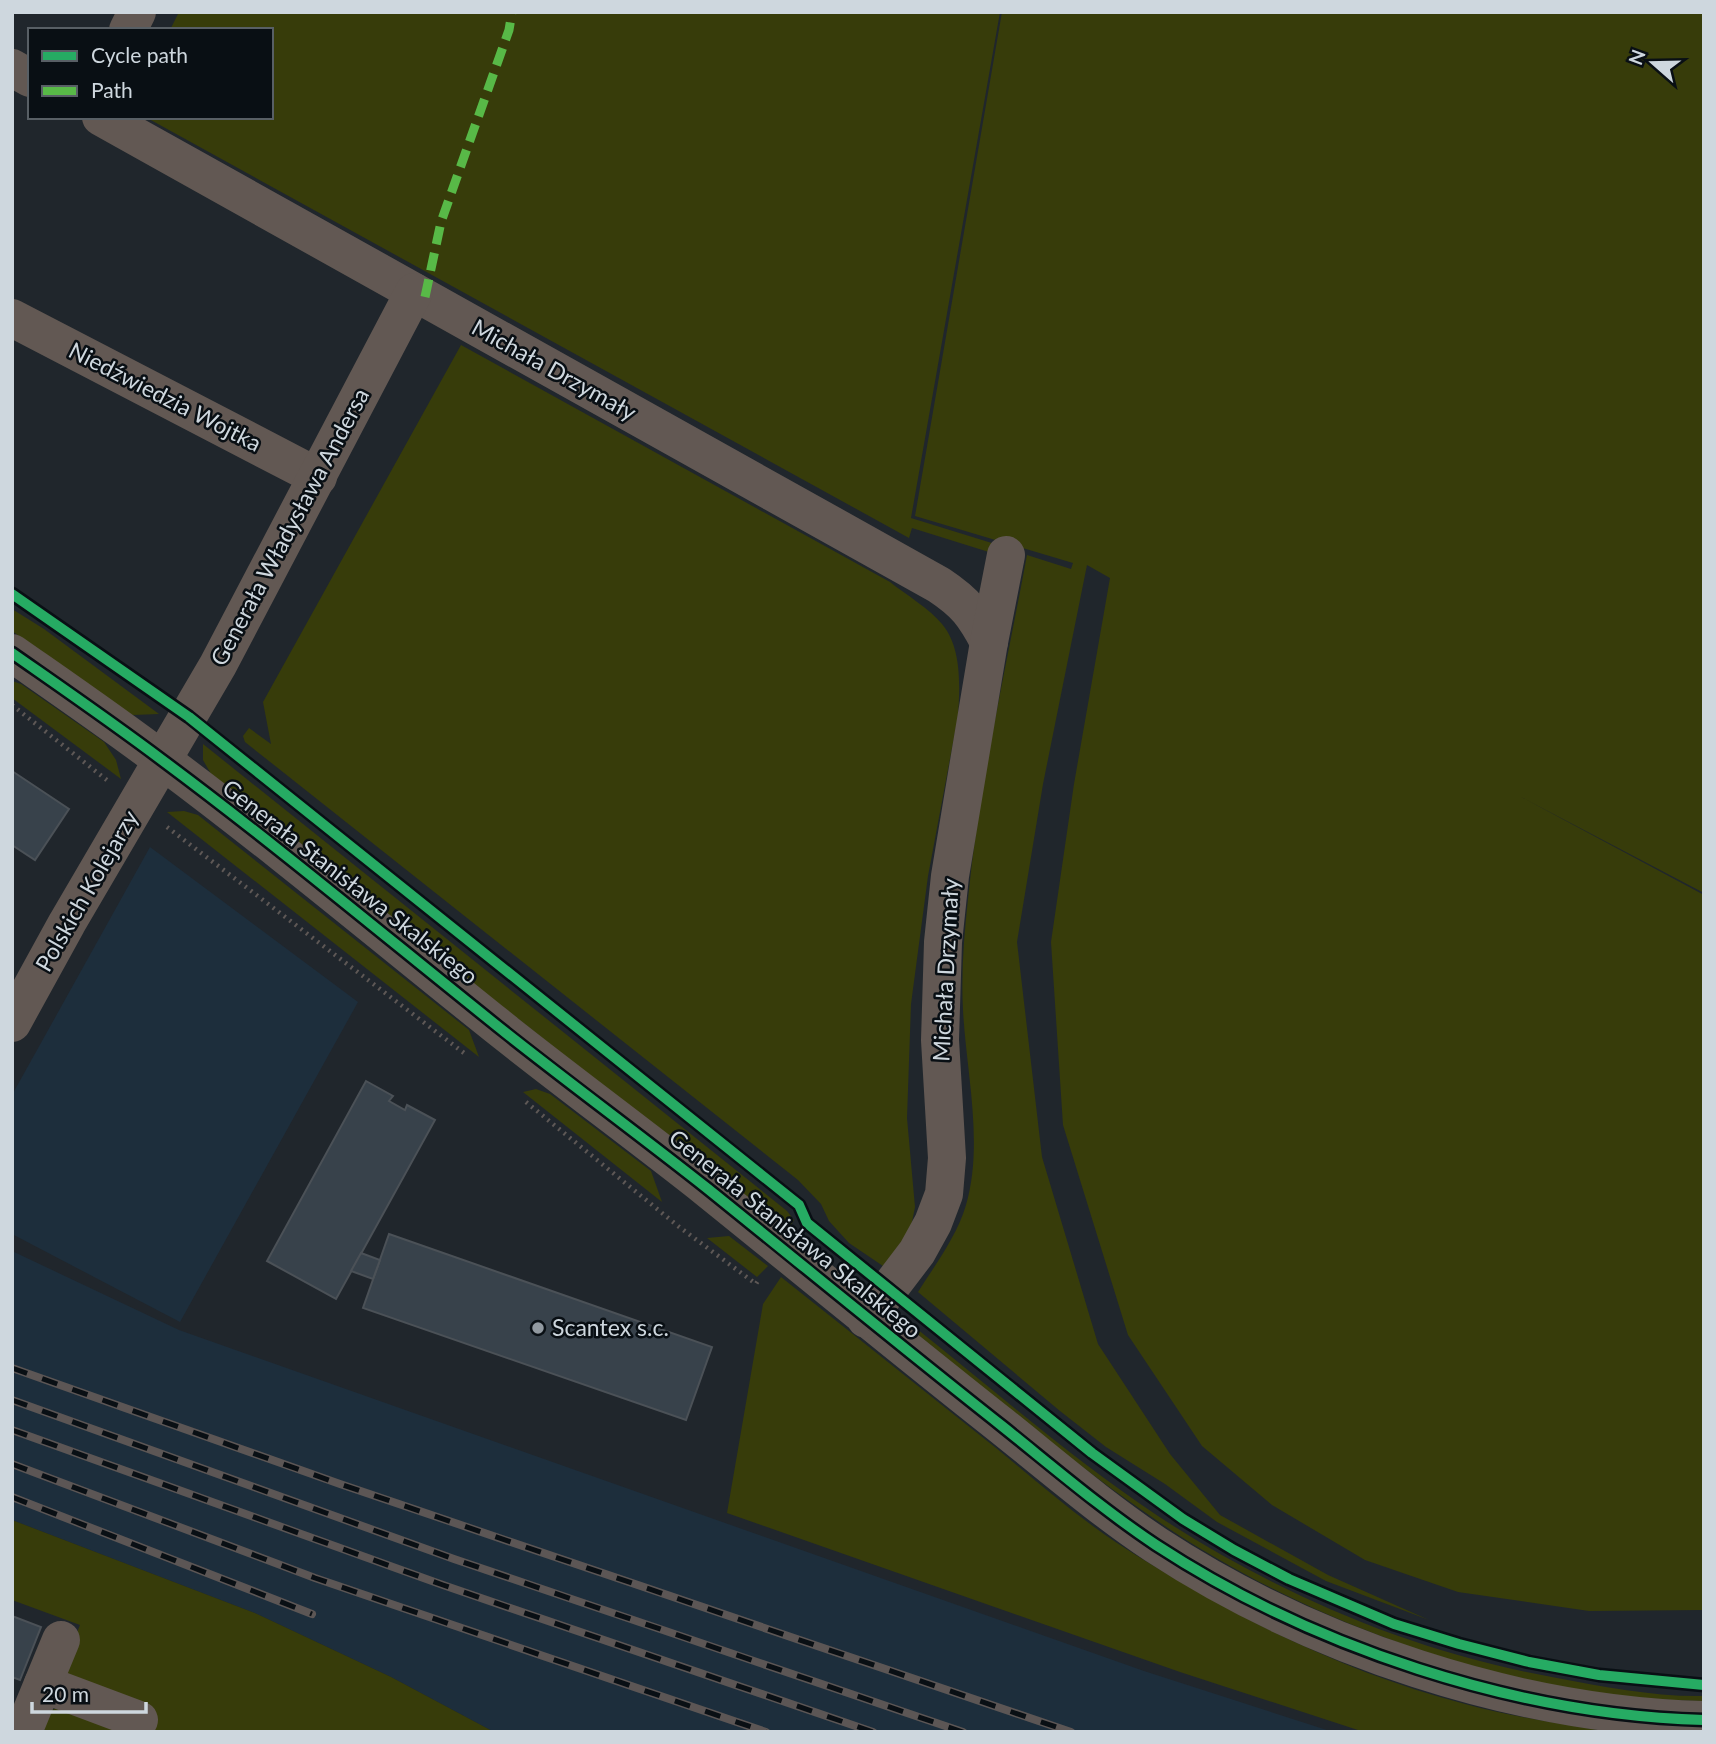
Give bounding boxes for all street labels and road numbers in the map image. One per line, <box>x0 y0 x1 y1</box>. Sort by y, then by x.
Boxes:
street label: Michała Drzymały <box>467 312 642 426</box>
street label: Niedźwiedzia Wojtka <box>65 335 266 457</box>
street label: Generała Władysława Andersa <box>204 383 374 670</box>
street label: Generała Stanisława Skalskiego <box>217 773 484 990</box>
street label: Polskich Kolejarzy <box>29 805 144 976</box>
street label: Michała Drzymały <box>926 877 964 1062</box>
street label: Generała Stanisława Skalskiego <box>664 1123 927 1344</box>

